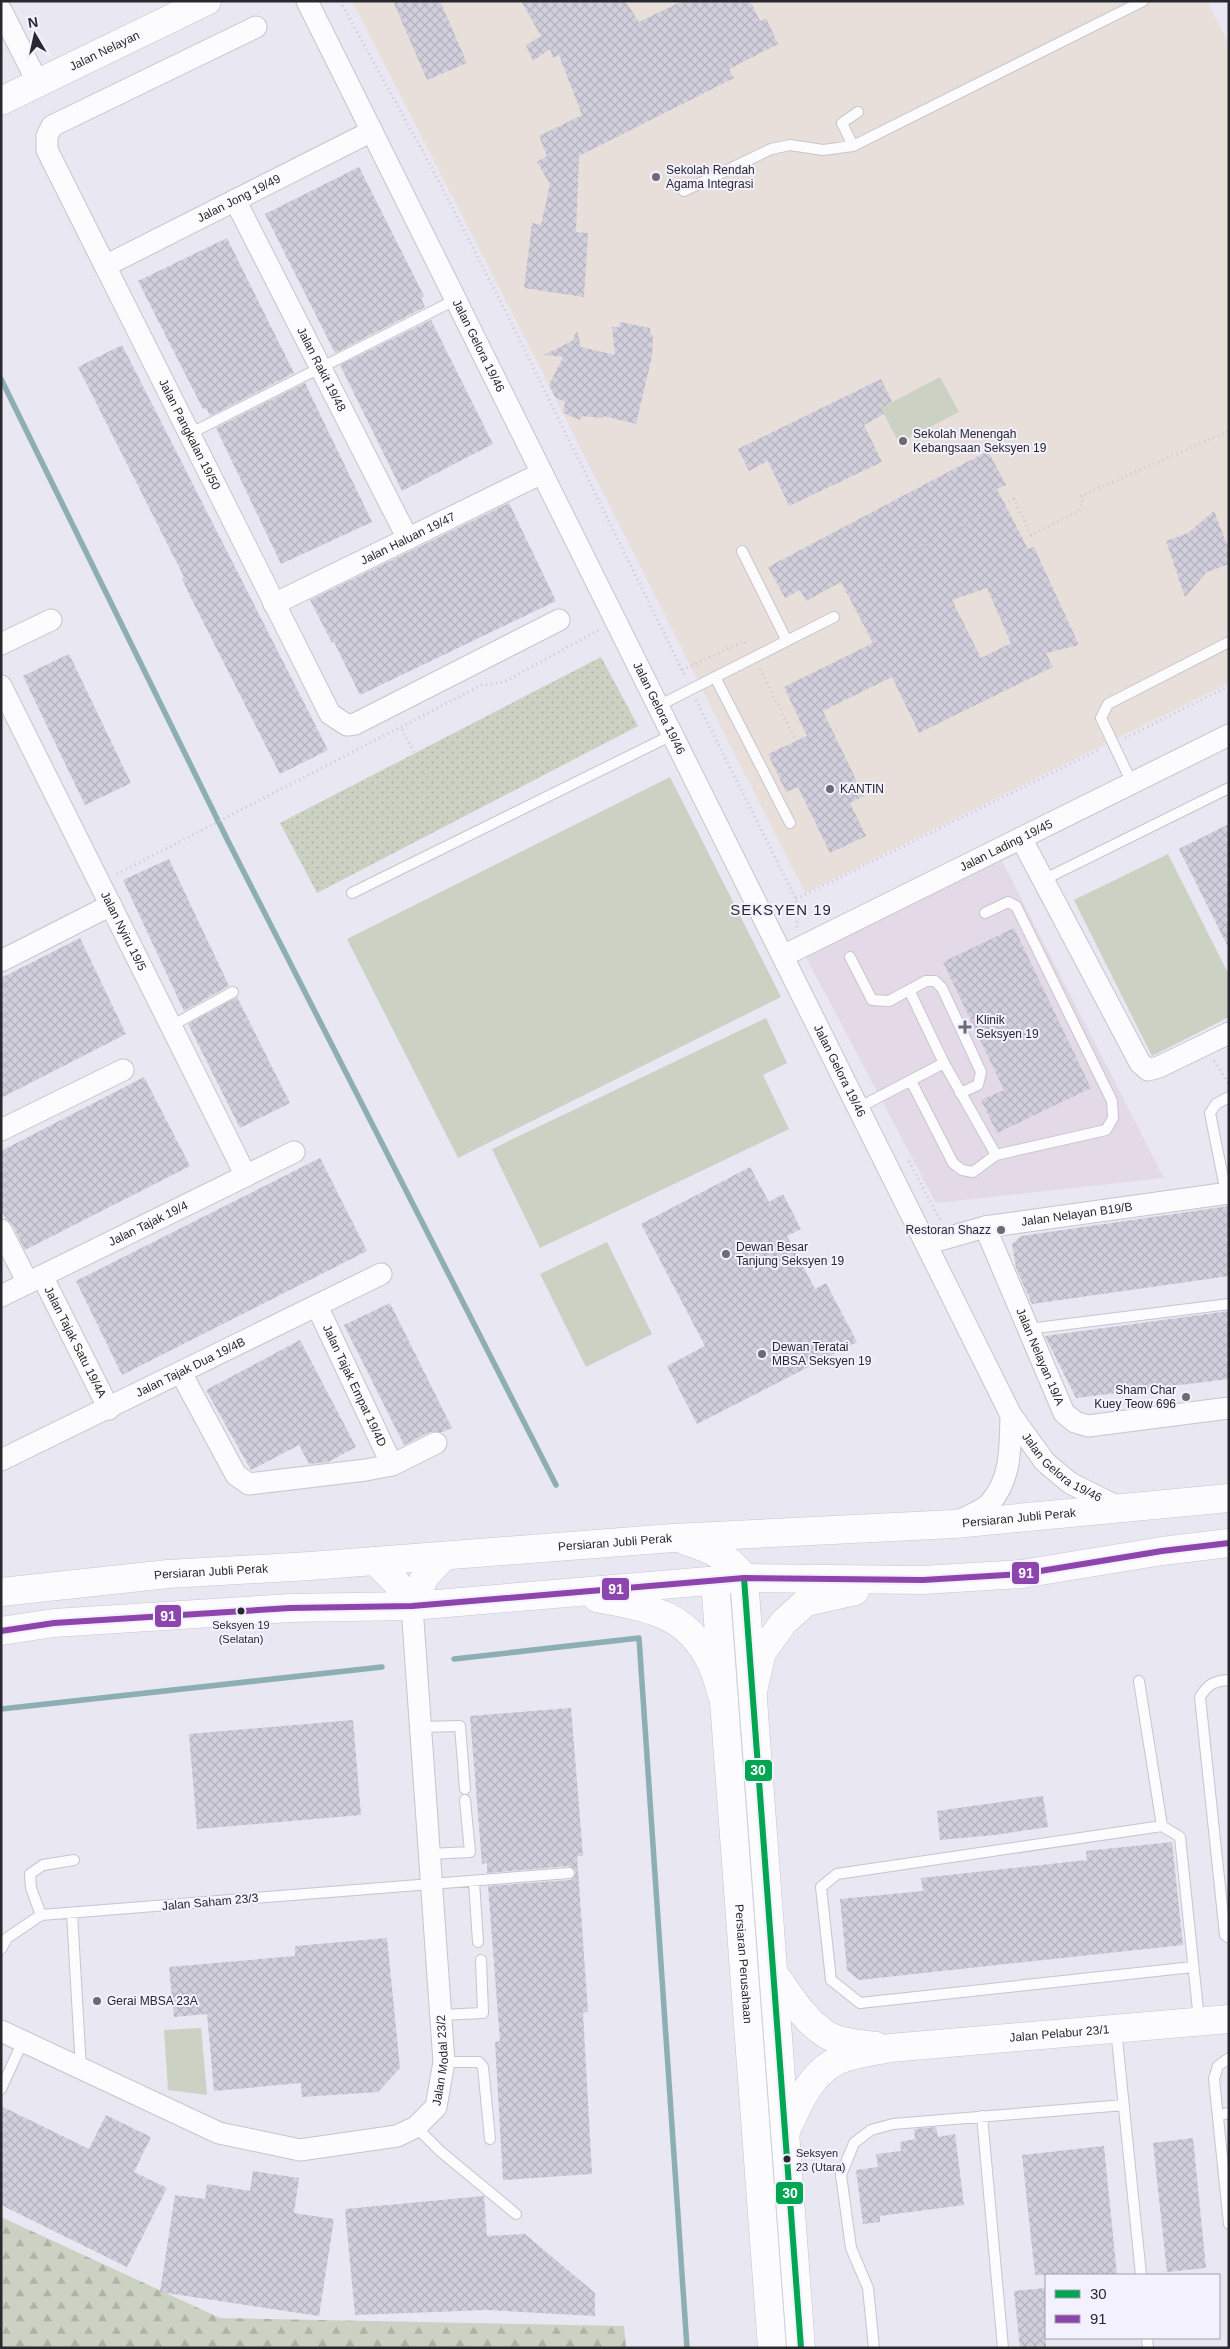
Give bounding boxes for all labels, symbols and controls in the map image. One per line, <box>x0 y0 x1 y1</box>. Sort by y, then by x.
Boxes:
north arrow <box>10 10 60 60</box>
text: N <box>27 13 39 31</box>
street label: Jalan Nelayan <box>67 28 142 74</box>
place label: Sekolah Rendah Agama Integrasi <box>666 163 755 191</box>
street label: Jalan Jong 19/49 <box>195 171 283 225</box>
marker: Sekolah Rendah Agama Integrasi <box>650 171 662 183</box>
street label: Jalan Gelora 19/46 <box>450 297 508 395</box>
street label: Jalan Rakit 19/48 <box>294 325 349 414</box>
street label: Jalan Pangkalan 19/50 <box>156 376 223 492</box>
place label: Sekolah Menengah Kebangsaan Seksyen 19 <box>913 427 1047 455</box>
marker: Sekolah Menengah Kebangsaan Seksyen 19 <box>897 435 909 447</box>
street label: Jalan Haluan 19/47 <box>358 509 458 568</box>
street label: Jalan Gelora 19/46 <box>630 660 688 757</box>
place label: KANTIN <box>840 782 884 796</box>
marker: KANTIN <box>824 783 836 795</box>
street label: Jalan Lading 19/45 <box>957 816 1055 874</box>
street label: Jalan Nyiru 19/5 <box>98 889 149 973</box>
district label: SEKSYEN 19 <box>730 901 832 918</box>
place label: Klinik Seksyen 19 <box>976 1013 1039 1041</box>
marker: Klinik Seksyen 19 <box>958 1020 972 1034</box>
street label: Jalan Gelora 19/46 <box>811 1022 869 1120</box>
street label: Jalan Tajak 19/4 <box>106 1198 190 1249</box>
street label: Jalan Nelayan B19/B <box>1020 1200 1133 1229</box>
place label: Restoran Shazz <box>906 1223 991 1237</box>
marker: Restoran Shazz <box>995 1224 1007 1236</box>
place label: Dewan Besar Tanjung Seksyen 19 <box>736 1240 844 1268</box>
marker: Dewan Besar Tanjung Seksyen 19 <box>720 1248 732 1260</box>
street label: Jalan Tajak Satu 19/4A <box>41 1284 109 1400</box>
street label: Jalan Nelayan 19/A <box>1013 1306 1067 1407</box>
street label: Jalan Tajak Empat 19/4D <box>320 1322 389 1449</box>
street label: Jalan Tajak Dua 19/4B <box>134 1335 248 1400</box>
place label: Dewan Teratai MBSA Seksyen 19 <box>772 1340 872 1368</box>
marker: Dewan Teratai MBSA Seksyen 19 <box>756 1348 768 1360</box>
place label: Sham Char Kuey Teow 696 <box>1094 1383 1176 1411</box>
marker: Sham Char Kuey Teow 696 <box>1180 1391 1192 1403</box>
street label: Jalan Gelora 19/46 <box>1019 1430 1104 1505</box>
street label: Persiaran Jubli Perak <box>962 1505 1078 1530</box>
street label: Persiaran Jubli Perak <box>557 1531 673 1554</box>
street label: Persiaran Jubli Perak <box>153 1561 269 1582</box>
line badge: 91 <box>1011 1561 1040 1585</box>
text: 91 <box>1018 1565 1034 1581</box>
line badge: 91 <box>601 1577 630 1601</box>
text: 91 <box>608 1581 624 1597</box>
line badge: 91 <box>154 1604 182 1628</box>
marker: Seksyen 19 (Selatan) <box>236 1606 246 1616</box>
text: 91 <box>160 1608 176 1624</box>
place label: Seksyen 19 (Selatan) <box>212 1619 270 1645</box>
line badge: 30 <box>744 1759 773 1782</box>
text: 30 <box>750 1762 766 1778</box>
street label: Jalan Saham 23/3 <box>161 1891 259 1913</box>
street label: Persiaran Perusahaan <box>732 1904 755 2024</box>
place label: Gerai MBSA 23A <box>107 1994 198 2008</box>
marker: Gerai MBSA 23A <box>91 1995 103 2007</box>
street label: Jalan Modal 23/2 <box>429 2014 451 2107</box>
street label: Jalan Pelabur 23/1 <box>1009 2022 1110 2045</box>
place label: Seksyen 23 (Utara) <box>796 2147 846 2173</box>
marker: Seksyen 23 (Utara) <box>782 2154 792 2164</box>
line badge: 30 <box>775 2181 804 2205</box>
text: 30 <box>782 2185 798 2201</box>
legend <box>1045 2274 1220 2339</box>
text: 30 <box>1090 2285 1107 2302</box>
text: 91 <box>1090 2310 1107 2327</box>

